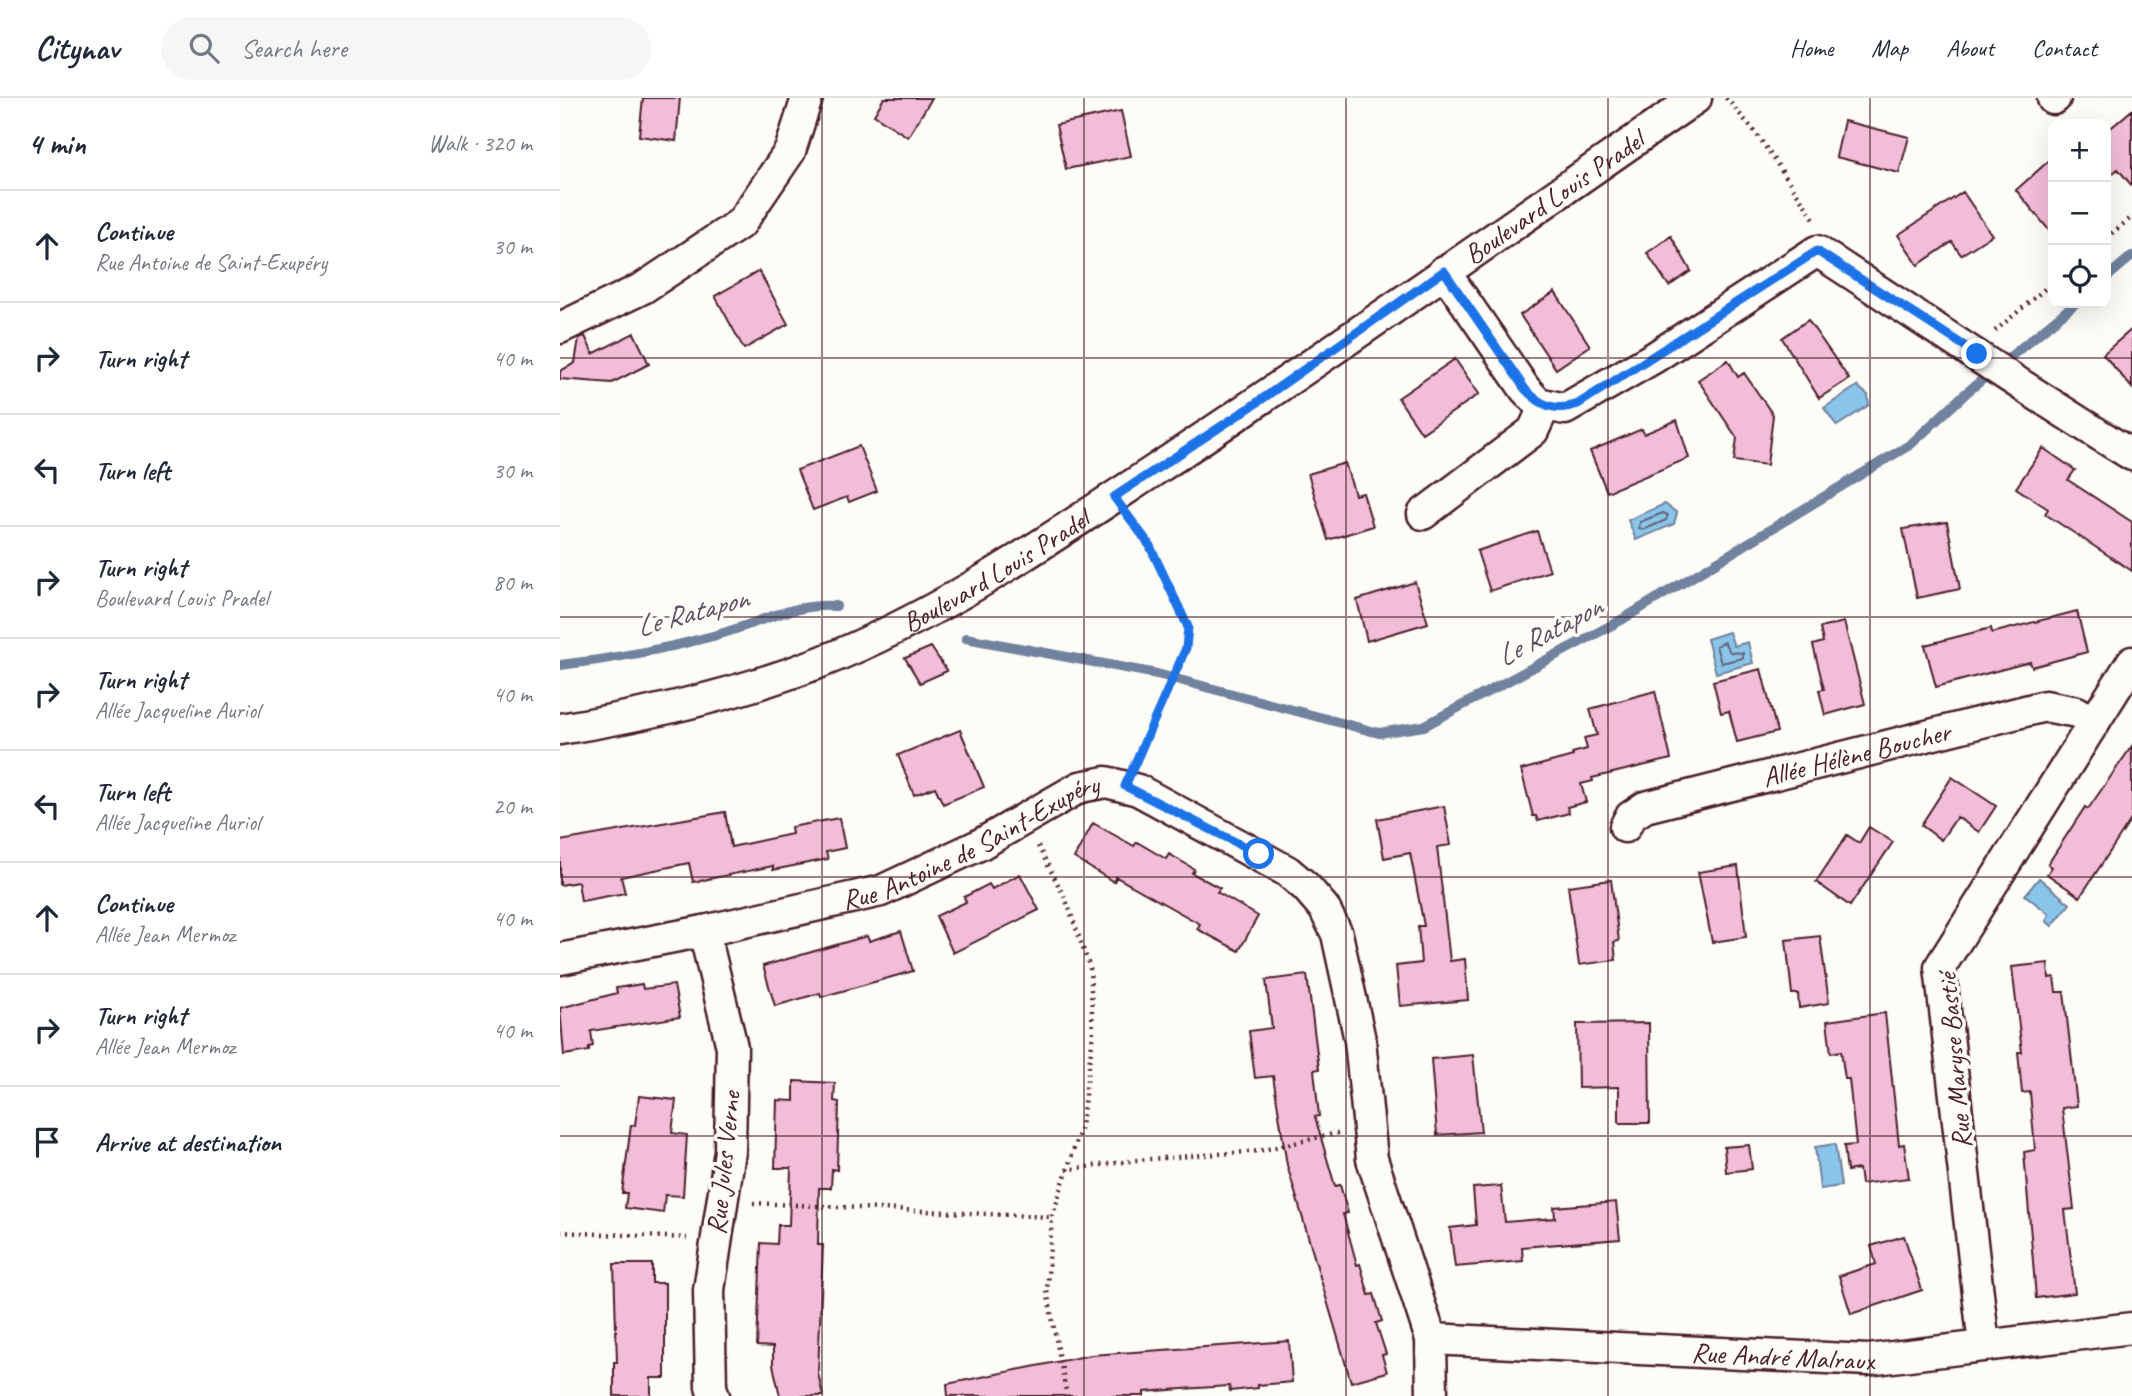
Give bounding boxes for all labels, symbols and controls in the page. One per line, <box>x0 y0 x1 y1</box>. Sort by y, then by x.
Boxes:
search box <box>161 17 651 80</box>
text: Citynav <box>35 27 119 69</box>
icon: search <box>185 29 223 67</box>
text: Search here <box>241 32 347 65</box>
text: Home <box>1790 33 1833 63</box>
text: Map <box>1871 33 1908 63</box>
text: About <box>1946 33 1994 63</box>
text: Contact <box>2032 33 2097 63</box>
street label: Boulevard Louis Pradel <box>1457 119 1654 272</box>
map controls <box>2048 119 2111 308</box>
button: + <box>2048 119 2111 182</box>
text: 4 min <box>28 125 85 163</box>
text: Walk · 320 m <box>428 129 532 158</box>
button: − <box>2048 182 2111 245</box>
text: Continue <box>95 215 173 248</box>
icon: ahead <box>28 227 66 265</box>
text: 30 m <box>493 232 532 261</box>
button: locate <box>2048 245 2111 308</box>
text: Rue Antoine de Saint-Exupéry <box>95 248 327 277</box>
route end <box>1961 338 1992 369</box>
icon: right <box>28 339 66 377</box>
text: Turn right <box>95 342 186 375</box>
text: 40 m <box>493 344 532 373</box>
icon: left <box>28 451 66 489</box>
text: Turn left <box>95 454 170 487</box>
text: 30 m <box>493 456 532 485</box>
street label: Boulevard Louis Pradel <box>896 498 1099 640</box>
text: Turn right <box>95 551 186 584</box>
icon: right <box>28 563 66 601</box>
text: 80 m <box>493 568 532 597</box>
water label: Le Ratapon <box>632 578 755 645</box>
text: Boulevard Louis Pradel <box>95 584 268 613</box>
water label: Le Ratapon <box>1490 586 1611 675</box>
text: Turn right <box>95 663 186 696</box>
icon: right <box>28 675 66 713</box>
text: 40 m <box>493 680 532 709</box>
text: Allée Jacqueline Auriol <box>95 696 260 725</box>
street label: Allée Hélène Boucher <box>1759 712 1957 794</box>
street label: Rue Antoine de Saint-Exupéry <box>839 766 1104 917</box>
text: Turn left <box>95 775 170 808</box>
icon: left <box>28 787 66 825</box>
text: 20 m <box>493 792 532 821</box>
text: Allée Jacqueline Auriol <box>95 808 260 837</box>
route start <box>1243 838 1274 869</box>
text: Continue <box>95 887 173 920</box>
icon: ahead <box>28 899 66 937</box>
text: 40 m <box>493 904 532 933</box>
text: Allée Jean Mermoz <box>95 920 235 949</box>
street label: Rue Maryse Bastié <box>1929 968 1979 1150</box>
text: Turn right <box>95 999 186 1032</box>
icon: right <box>28 1011 66 1049</box>
text: 40 m <box>493 1016 532 1045</box>
text: Allée Jean Mermoz <box>95 1032 235 1061</box>
street label: Rue Jules Verne <box>698 1088 748 1236</box>
icon: arrive <box>28 1123 66 1161</box>
text: Arrive at destination <box>95 1126 281 1159</box>
street label: Rue André Malraux <box>1691 1334 1878 1378</box>

